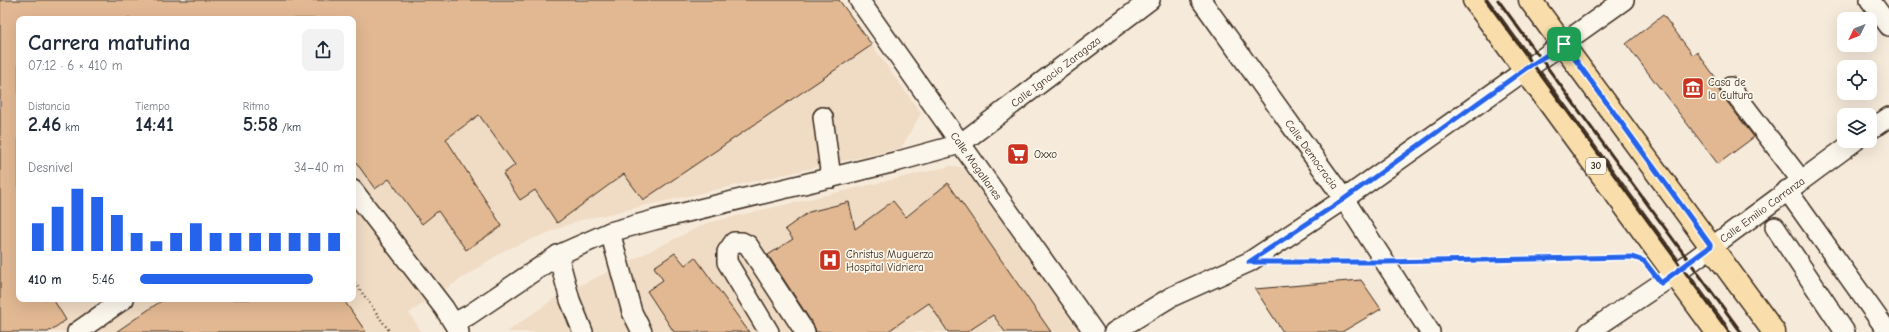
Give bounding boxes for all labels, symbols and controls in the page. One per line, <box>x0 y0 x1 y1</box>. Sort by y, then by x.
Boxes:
north arrow <box>1837 12 1877 52</box>
map controls <box>1837 12 1877 148</box>
pin <box>1547 27 1581 61</box>
button: share <box>302 29 344 71</box>
text: Carrera matutina <box>28 30 190 56</box>
street label: Calle Ignacio Zaragoza <box>1008 33 1103 110</box>
icon: arrive <box>1553 33 1575 55</box>
text: 07:12 · 6 × 410 m <box>28 58 122 73</box>
button: locate <box>1837 60 1877 100</box>
museum icon: Casa de la Cultura <box>1680 75 1706 101</box>
place label: Casa de la Cultura <box>1708 76 1753 102</box>
text: Distancia <box>28 100 70 113</box>
text: Tiempo <box>135 100 170 113</box>
text: Ritmo <box>243 100 270 113</box>
button: layers <box>1837 108 1877 148</box>
text: 2.46 <box>28 113 61 136</box>
text: 14:41 <box>135 113 174 136</box>
text: 5:58 <box>243 113 278 136</box>
street label: Calle Democracia <box>1283 117 1341 192</box>
text: km <box>61 121 80 134</box>
text: /km <box>278 121 301 134</box>
street label: Calle Magallanes <box>948 129 1005 202</box>
supermarket icon: Oxxo <box>1005 141 1031 167</box>
place label: Oxxo <box>1034 148 1057 161</box>
road number: 30 <box>1586 158 1606 174</box>
text: Desnivel <box>28 160 73 175</box>
text: 34–40 m <box>294 160 344 175</box>
street label: Calle Emilio Carranza <box>1717 174 1807 245</box>
hospital icon: Christus Muguerza Hospital Vidriera <box>817 247 843 273</box>
place label: Christus Muguerza Hospital Vidriera <box>846 248 933 274</box>
text: 410 m <box>28 272 62 287</box>
text: 5:46 <box>92 272 115 287</box>

